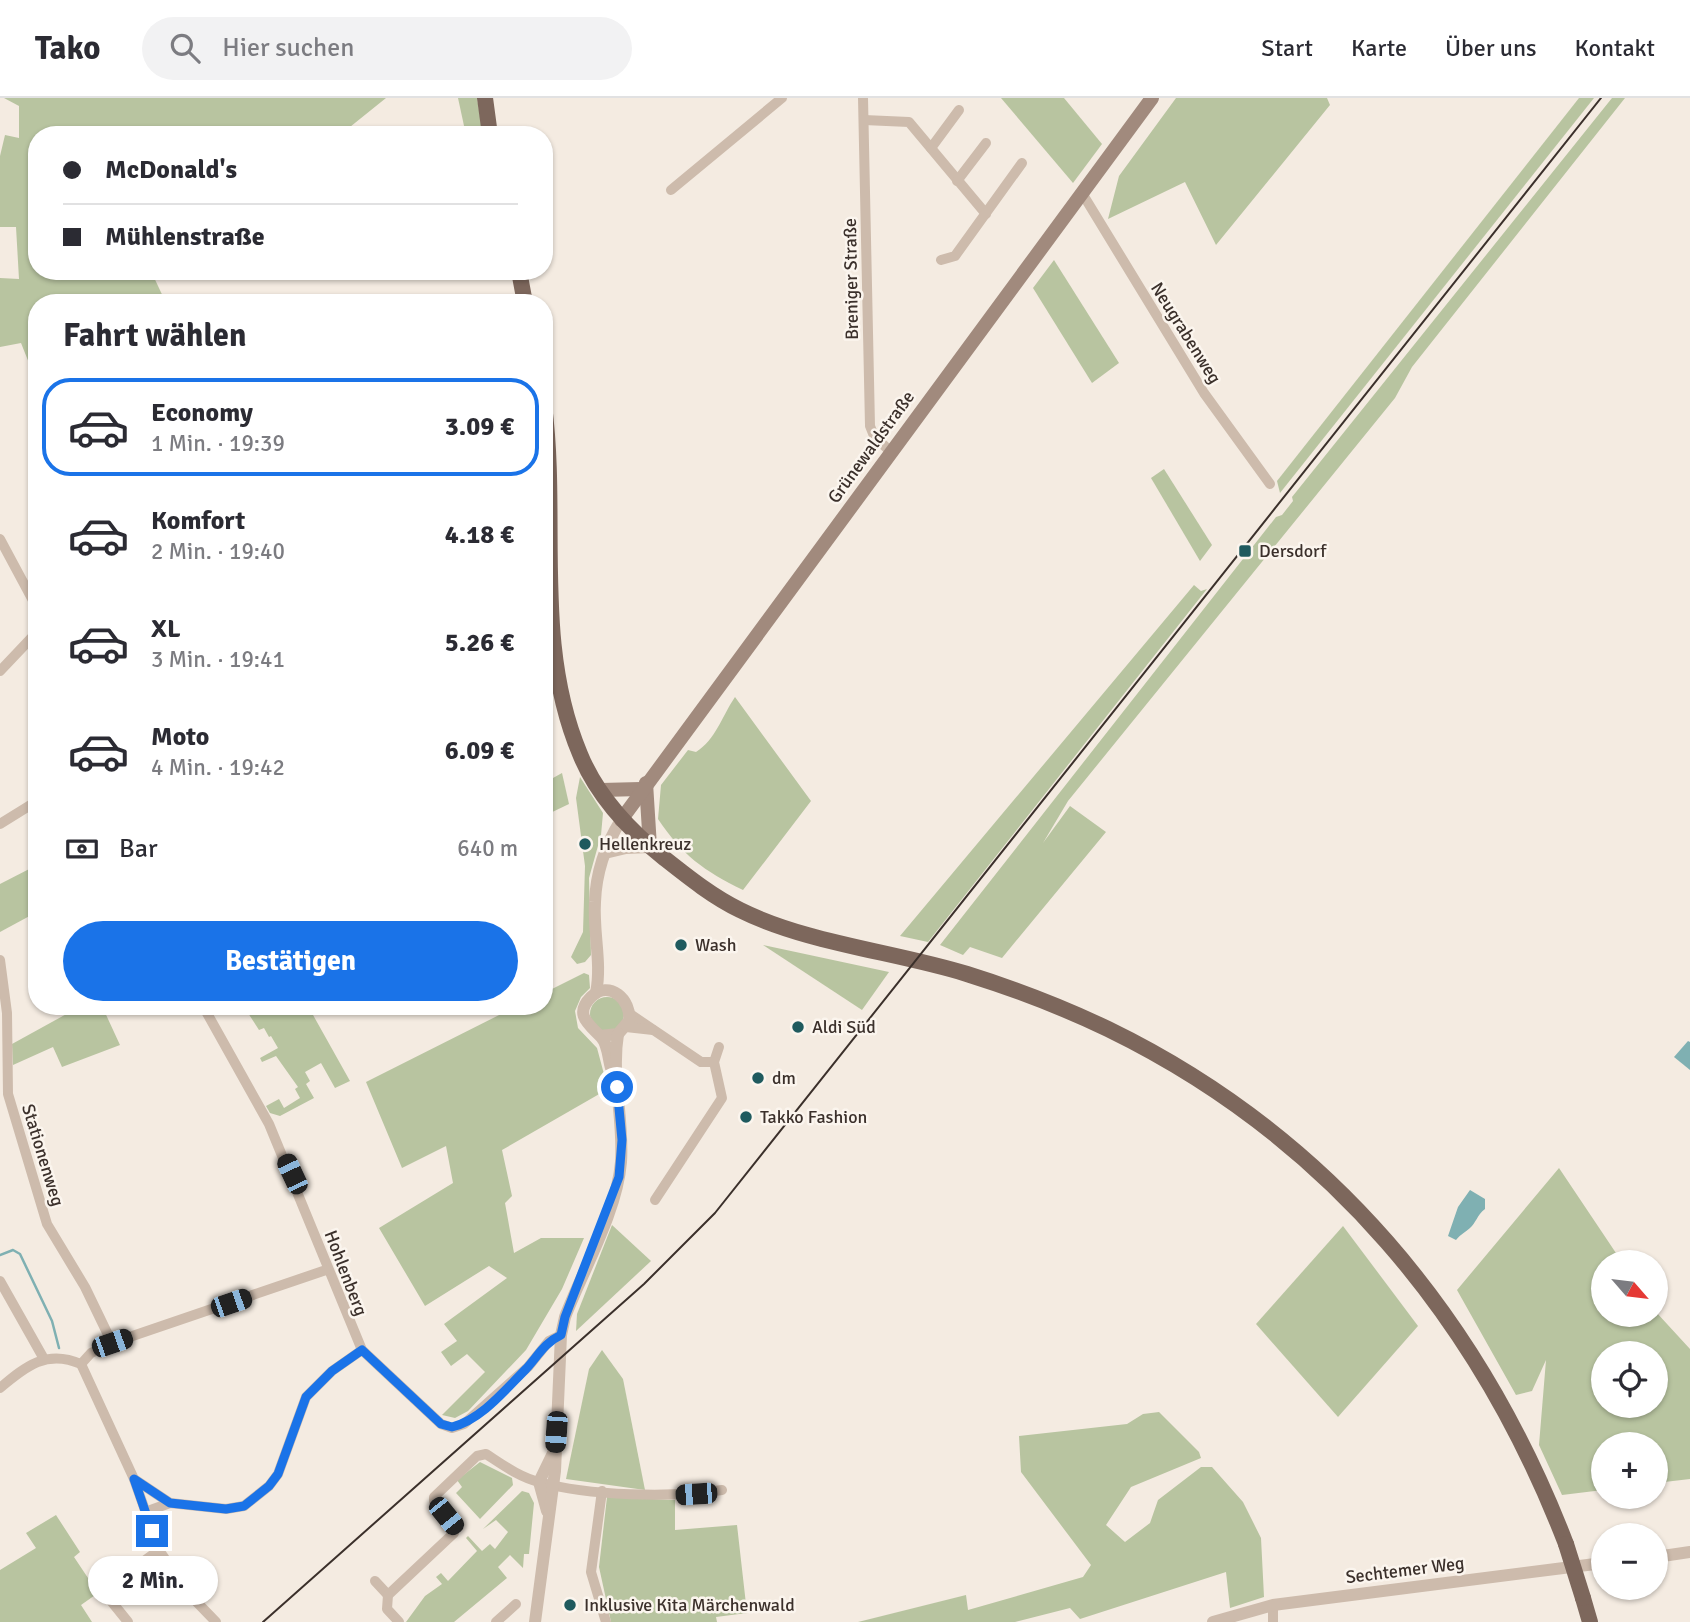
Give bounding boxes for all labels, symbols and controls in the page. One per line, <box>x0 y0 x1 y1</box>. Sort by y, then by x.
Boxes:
search box <box>142 17 632 80</box>
text: Tako <box>35 28 100 69</box>
icon: search <box>166 29 204 67</box>
text: Hier suchen <box>222 32 354 64</box>
text: Start <box>1261 33 1313 63</box>
text: Karte <box>1351 33 1407 63</box>
text: Über uns <box>1445 33 1537 63</box>
text: Kontakt <box>1575 33 1655 63</box>
text: McDonald's <box>105 154 237 186</box>
street label: Breniger Straße <box>839 218 863 340</box>
text: Mühlenstraße <box>105 221 265 253</box>
street label: Neugrabenweg <box>1146 278 1226 388</box>
text: Fahrt wählen <box>63 316 247 355</box>
street label: Grünewaldstraße <box>823 387 919 507</box>
icon: car <box>67 396 130 459</box>
text: Economy <box>151 397 253 429</box>
text: 3.09 € <box>445 411 514 443</box>
text: 1 Min. · 19:39 <box>151 429 285 458</box>
icon: car <box>67 504 130 567</box>
text: Komfort <box>151 505 245 537</box>
text: 4.18 € <box>445 519 514 551</box>
text: 2 Min. · 19:40 <box>151 537 285 566</box>
place label: Dersdorf <box>1259 540 1327 562</box>
marker: Dersdorf <box>1237 543 1253 559</box>
icon: car <box>67 612 130 675</box>
text: XL <box>151 613 181 645</box>
text: 5.26 € <box>445 627 514 659</box>
text: 3 Min. · 19:41 <box>151 645 285 674</box>
icon: car <box>67 720 130 783</box>
text: Moto <box>151 721 209 753</box>
text: 6.09 € <box>445 735 514 767</box>
text: 4 Min. · 19:42 <box>151 753 285 782</box>
icon: cash <box>63 830 101 868</box>
text: Bar <box>119 833 157 865</box>
place label: Hellenkreuz <box>599 833 691 855</box>
text: 640 m <box>457 834 518 863</box>
marker: Hellenkreuz <box>577 836 593 852</box>
button: Bestätigen <box>63 921 518 1001</box>
place label: Wash <box>695 934 736 956</box>
marker: Wash <box>673 937 689 953</box>
place label: Aldi Süd <box>812 1016 876 1038</box>
marker: Aldi Süd <box>790 1019 806 1035</box>
place label: dm <box>772 1067 796 1089</box>
marker: dm <box>750 1070 766 1086</box>
route start <box>601 1071 633 1103</box>
street label: Stationenweg <box>17 1101 69 1209</box>
place label: Takko Fashion <box>760 1106 867 1128</box>
marker: Takko Fashion <box>738 1109 754 1125</box>
car <box>274 1151 311 1197</box>
street label: Hohlenberg <box>320 1227 372 1319</box>
north arrow <box>1591 1250 1668 1326</box>
map controls <box>1591 1250 1668 1600</box>
car <box>208 1286 255 1320</box>
car <box>89 1326 136 1360</box>
button: locate <box>1591 1341 1668 1418</box>
car <box>545 1410 568 1454</box>
button: + <box>1591 1432 1668 1509</box>
car <box>675 1482 718 1506</box>
car <box>425 1493 468 1539</box>
route end <box>136 1515 168 1547</box>
button: − <box>1591 1523 1668 1600</box>
street label: Sechtemer Weg <box>1344 1552 1466 1588</box>
callout: 2 Min. <box>87 1556 217 1604</box>
text: 2 Min. <box>122 1566 184 1595</box>
place label: Inklusive Kita Märchenwald <box>584 1594 795 1616</box>
marker: Inklusive Kita Märchenwald <box>562 1597 578 1613</box>

